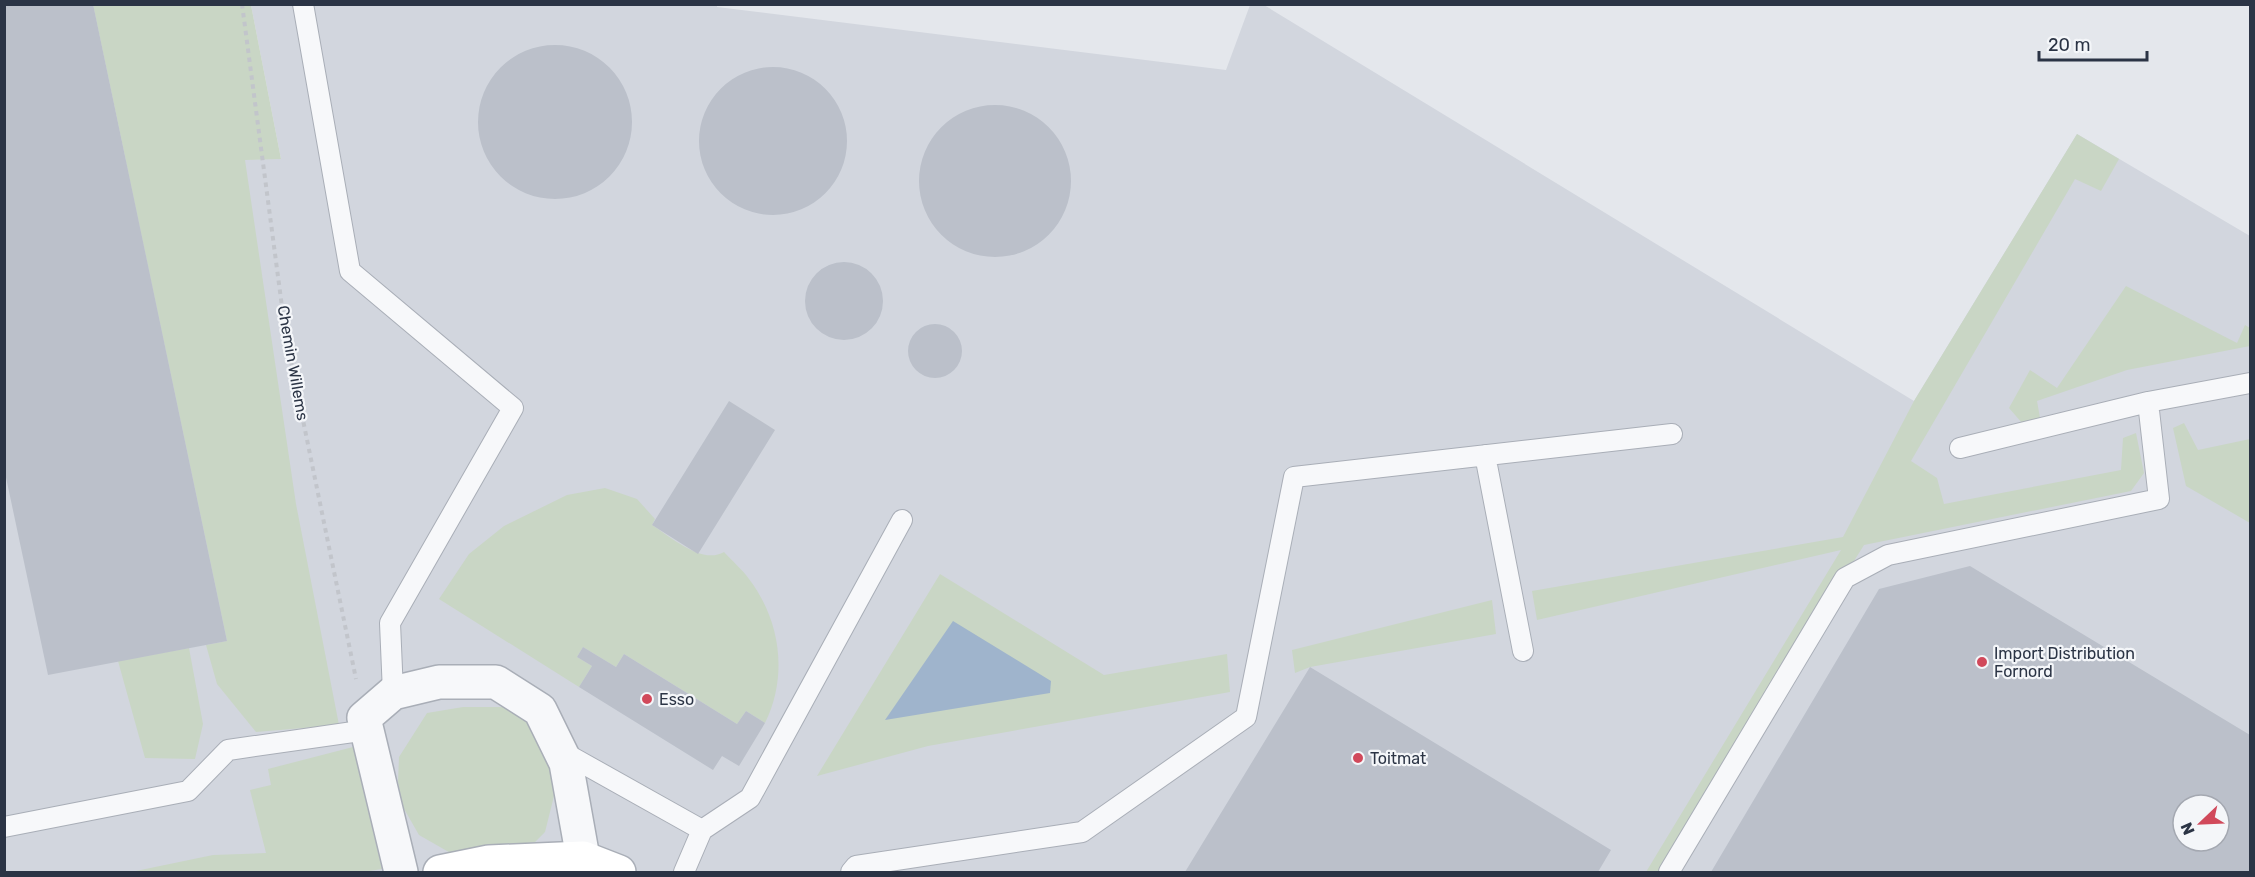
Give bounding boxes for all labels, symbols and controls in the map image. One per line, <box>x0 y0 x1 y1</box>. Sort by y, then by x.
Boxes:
scale bar <box>2039 24 2147 62</box>
text: 20 m <box>2048 34 2090 56</box>
street label: Chemin Willems <box>274 304 312 422</box>
place label: Import Distribution Fornord <box>1994 644 2135 681</box>
marker: Import Distribution Fornord <box>1975 655 1989 669</box>
place label: Esso <box>659 690 694 709</box>
marker: Esso <box>640 692 654 706</box>
place label: Toitmat <box>1370 749 1426 768</box>
marker: Toitmat <box>1351 751 1365 765</box>
north arrow <box>2171 793 2231 853</box>
text: N <box>2177 820 2199 838</box>

